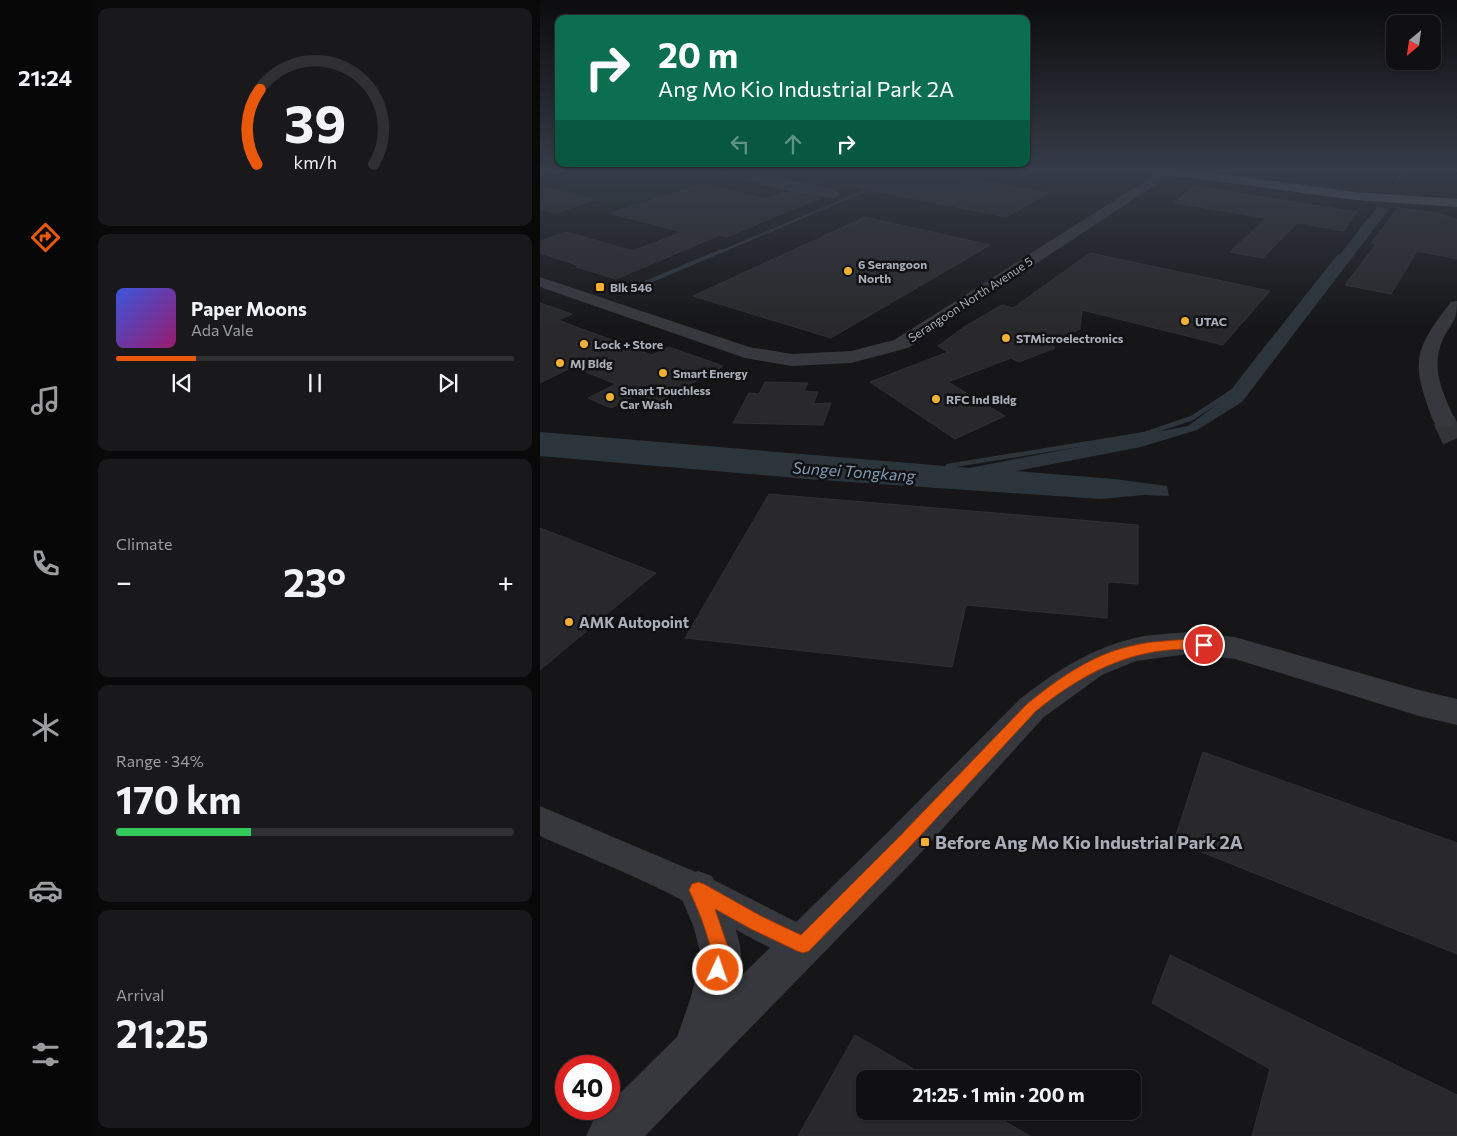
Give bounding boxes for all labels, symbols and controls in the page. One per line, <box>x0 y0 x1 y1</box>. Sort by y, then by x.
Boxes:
north arrow <box>1386 15 1441 70</box>
map controls <box>1386 15 1441 70</box>
text: 20 m <box>658 32 738 75</box>
icon: right <box>575 35 640 100</box>
text: 21:24 <box>18 64 72 91</box>
text: Ang Mo Kio Industrial Park 2A <box>658 75 954 102</box>
text: 39 <box>284 90 346 154</box>
icon: left <box>726 130 754 158</box>
icon: ahead <box>779 130 807 158</box>
icon: right <box>832 130 860 158</box>
text: km/h <box>293 151 337 173</box>
icon: directions <box>28 220 63 255</box>
street label: Serangoon North Avenue 5 <box>905 253 1035 344</box>
place label: 6 Serangoon North <box>858 257 927 285</box>
marker: 6 Serangoon North <box>842 265 854 277</box>
place label: Blk 546 <box>610 280 652 294</box>
marker: Blk 546 <box>594 281 606 293</box>
text: Paper Moons <box>191 297 307 320</box>
place label: UTAC <box>1195 314 1227 328</box>
marker: UTAC <box>1179 315 1191 327</box>
text: Ada Vale <box>191 320 253 339</box>
place label: STMicroelectronics <box>1016 331 1124 345</box>
marker: STMicroelectronics <box>1000 332 1012 344</box>
place label: Lock + Store <box>594 337 663 351</box>
marker: Lock + Store <box>578 338 590 350</box>
place label: MJ Bldg <box>570 356 613 371</box>
marker: MJ Bldg <box>554 357 566 369</box>
place label: Smart Energy <box>673 366 748 380</box>
marker: Smart Energy <box>657 367 669 379</box>
icon: previous <box>168 369 196 397</box>
icon: pause <box>301 369 329 397</box>
icon: next <box>434 369 462 397</box>
icon: music <box>28 383 63 418</box>
place label: Smart Touchless Car Wash <box>620 383 711 411</box>
marker: Smart Touchless Car Wash <box>604 391 616 403</box>
place label: RFC Ind Bldg <box>946 392 1017 406</box>
marker: RFC Ind Bldg <box>930 393 942 405</box>
water label: Sungei Tongkang <box>792 457 917 485</box>
text: Climate <box>116 534 172 553</box>
icon: phone <box>28 546 63 581</box>
text: 23° <box>283 558 346 605</box>
text: − <box>116 564 132 598</box>
text: + <box>498 564 514 598</box>
place label: AMK Autopoint <box>579 613 689 631</box>
marker: AMK Autopoint <box>563 616 575 628</box>
pin <box>1183 624 1225 666</box>
icon: arrive <box>1190 631 1218 659</box>
icon: climate <box>28 710 63 745</box>
text: Range · 34% <box>116 751 204 770</box>
text: 170 km <box>116 775 241 822</box>
place label: Before Ang Mo Kio Industrial Park 2A <box>935 831 1243 853</box>
marker: Before Ang Mo Kio Industrial Park 2A <box>919 836 931 848</box>
icon: car <box>28 873 63 908</box>
position arrow <box>691 943 743 995</box>
text: Arrival <box>116 985 164 1004</box>
text: 21:25 <box>116 1009 209 1056</box>
icon: filters <box>28 1037 63 1072</box>
speed limit sign: 40 <box>555 1055 620 1120</box>
text: 21:25 · 1 min · 200 m <box>912 1083 1085 1106</box>

